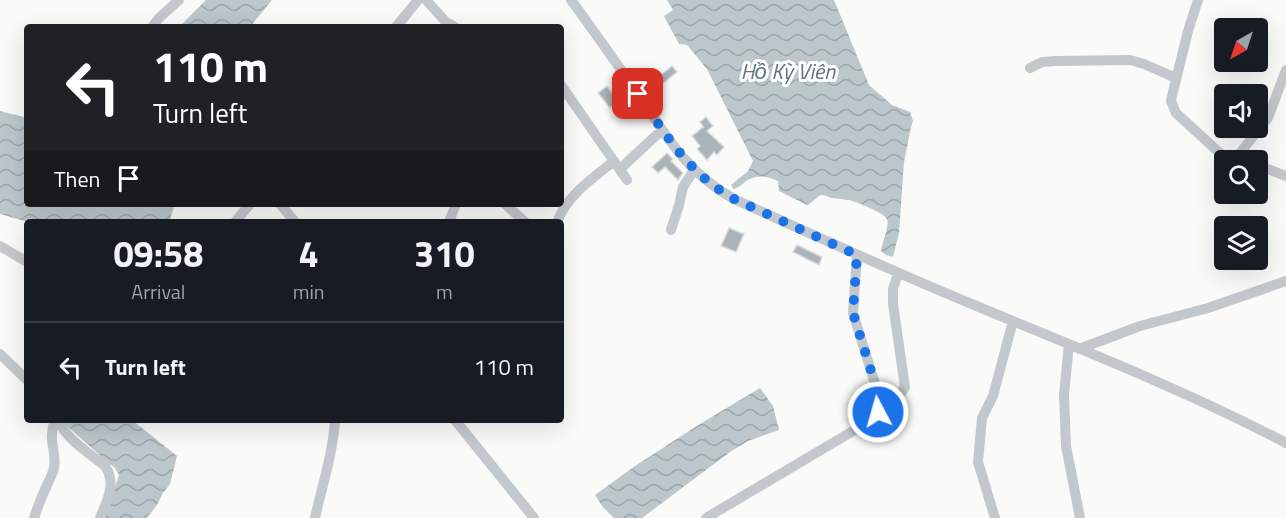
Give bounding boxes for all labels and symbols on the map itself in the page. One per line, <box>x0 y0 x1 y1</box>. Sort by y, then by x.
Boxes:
north arrow <box>1214 18 1268 72</box>
water label: Hồ Kỳ Viên <box>741 54 836 88</box>
pin <box>612 68 663 119</box>
position arrow <box>846 380 910 444</box>

